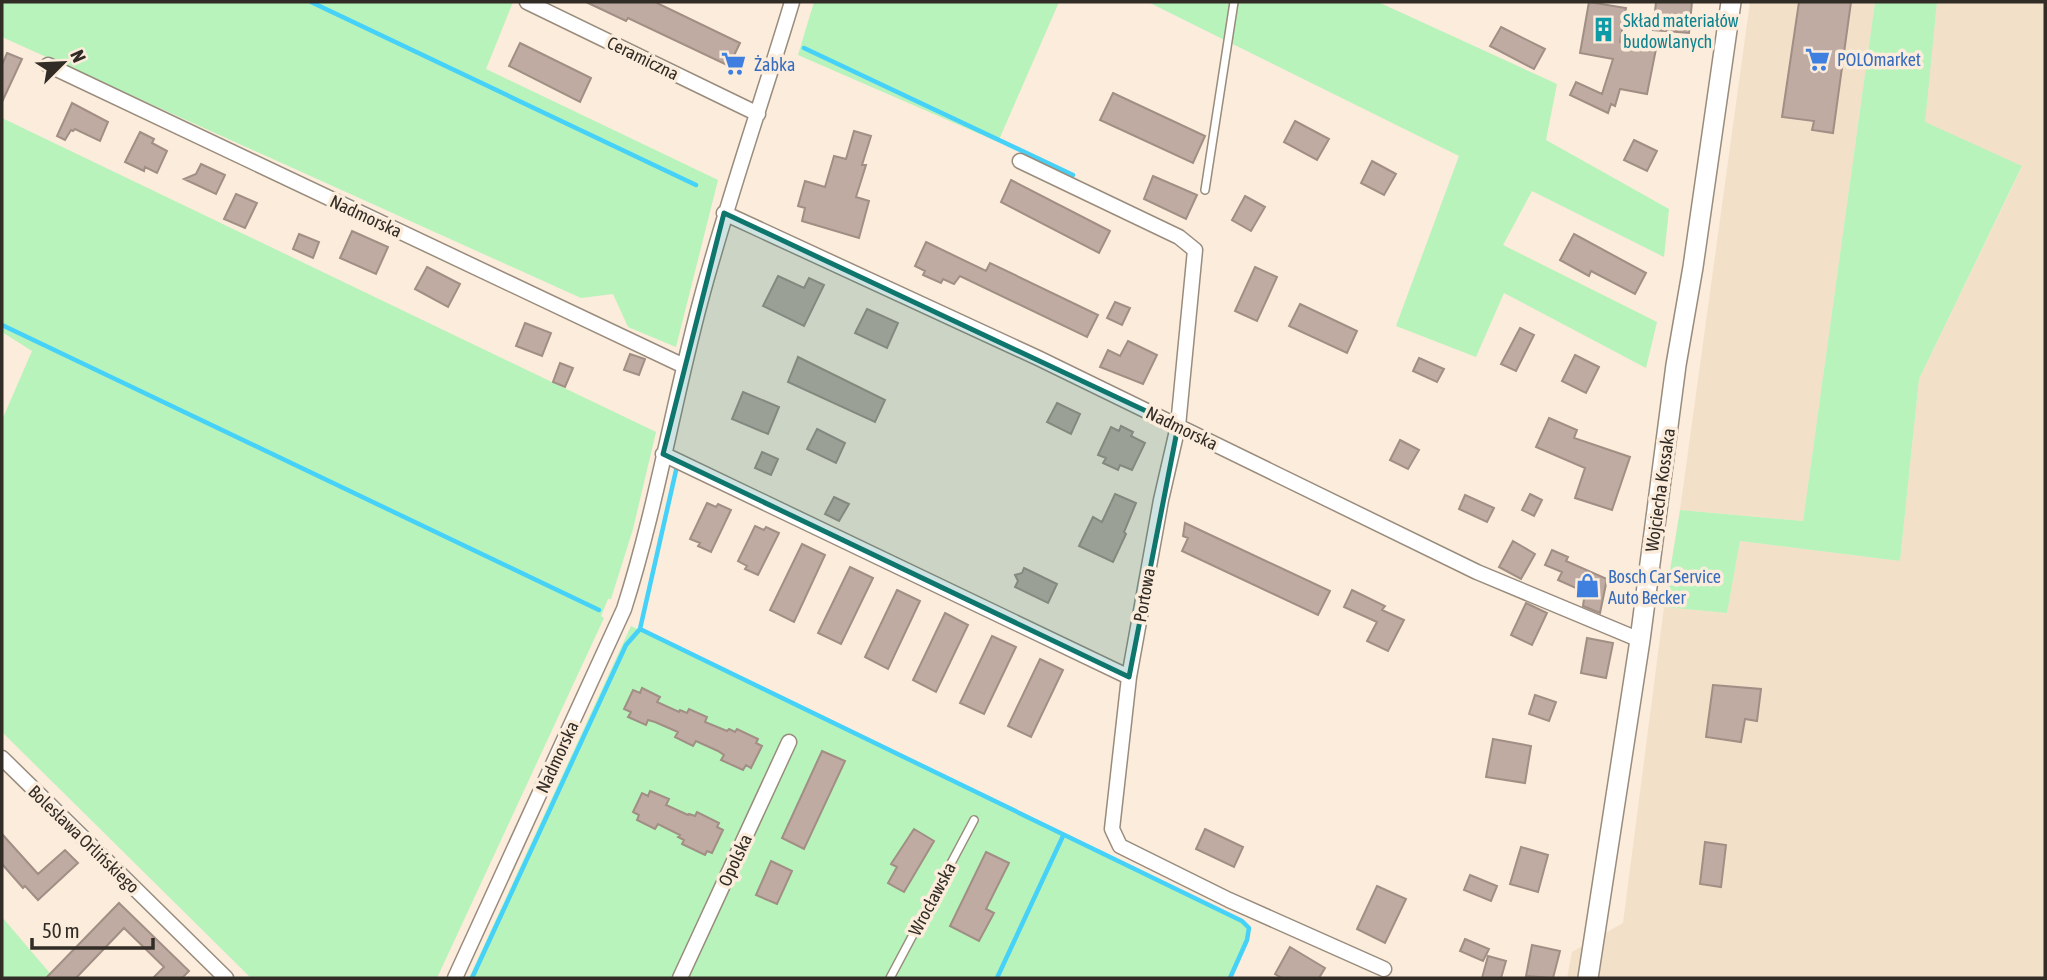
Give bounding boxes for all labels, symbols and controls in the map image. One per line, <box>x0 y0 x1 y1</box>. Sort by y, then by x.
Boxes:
place label: Skład materiałów budowlanych <box>1623 10 1739 52</box>
building icon: Skład materiałów budowlanych <box>1589 16 1617 44</box>
north arrow <box>28 28 98 98</box>
street label: Ceramiczna <box>604 32 682 84</box>
supermarket icon: POLOmarket <box>1803 45 1831 73</box>
text: N <box>66 46 91 66</box>
place label: POLOmarket <box>1837 49 1921 70</box>
supermarket icon: Żabka <box>720 50 748 78</box>
place label: Żabka <box>754 54 795 75</box>
street label: Nadmorska <box>327 190 405 242</box>
street label: Nadmorska <box>1143 402 1221 454</box>
street label: Wojciecha Kossaka <box>1641 427 1679 553</box>
street label: Portowa <box>1129 566 1159 624</box>
place label: Bosch Car Service Auto Becker <box>1608 566 1721 608</box>
shop icon: Bosch Car Service Auto Becker <box>1574 572 1602 600</box>
street label: Nadmorska <box>531 718 583 796</box>
street label: Bolesława Orlińskiego <box>24 781 144 897</box>
street label: Opolska <box>714 831 756 889</box>
street label: Wrocławska <box>904 859 960 939</box>
scale bar <box>32 906 152 950</box>
text: 50 m <box>42 918 80 942</box>

